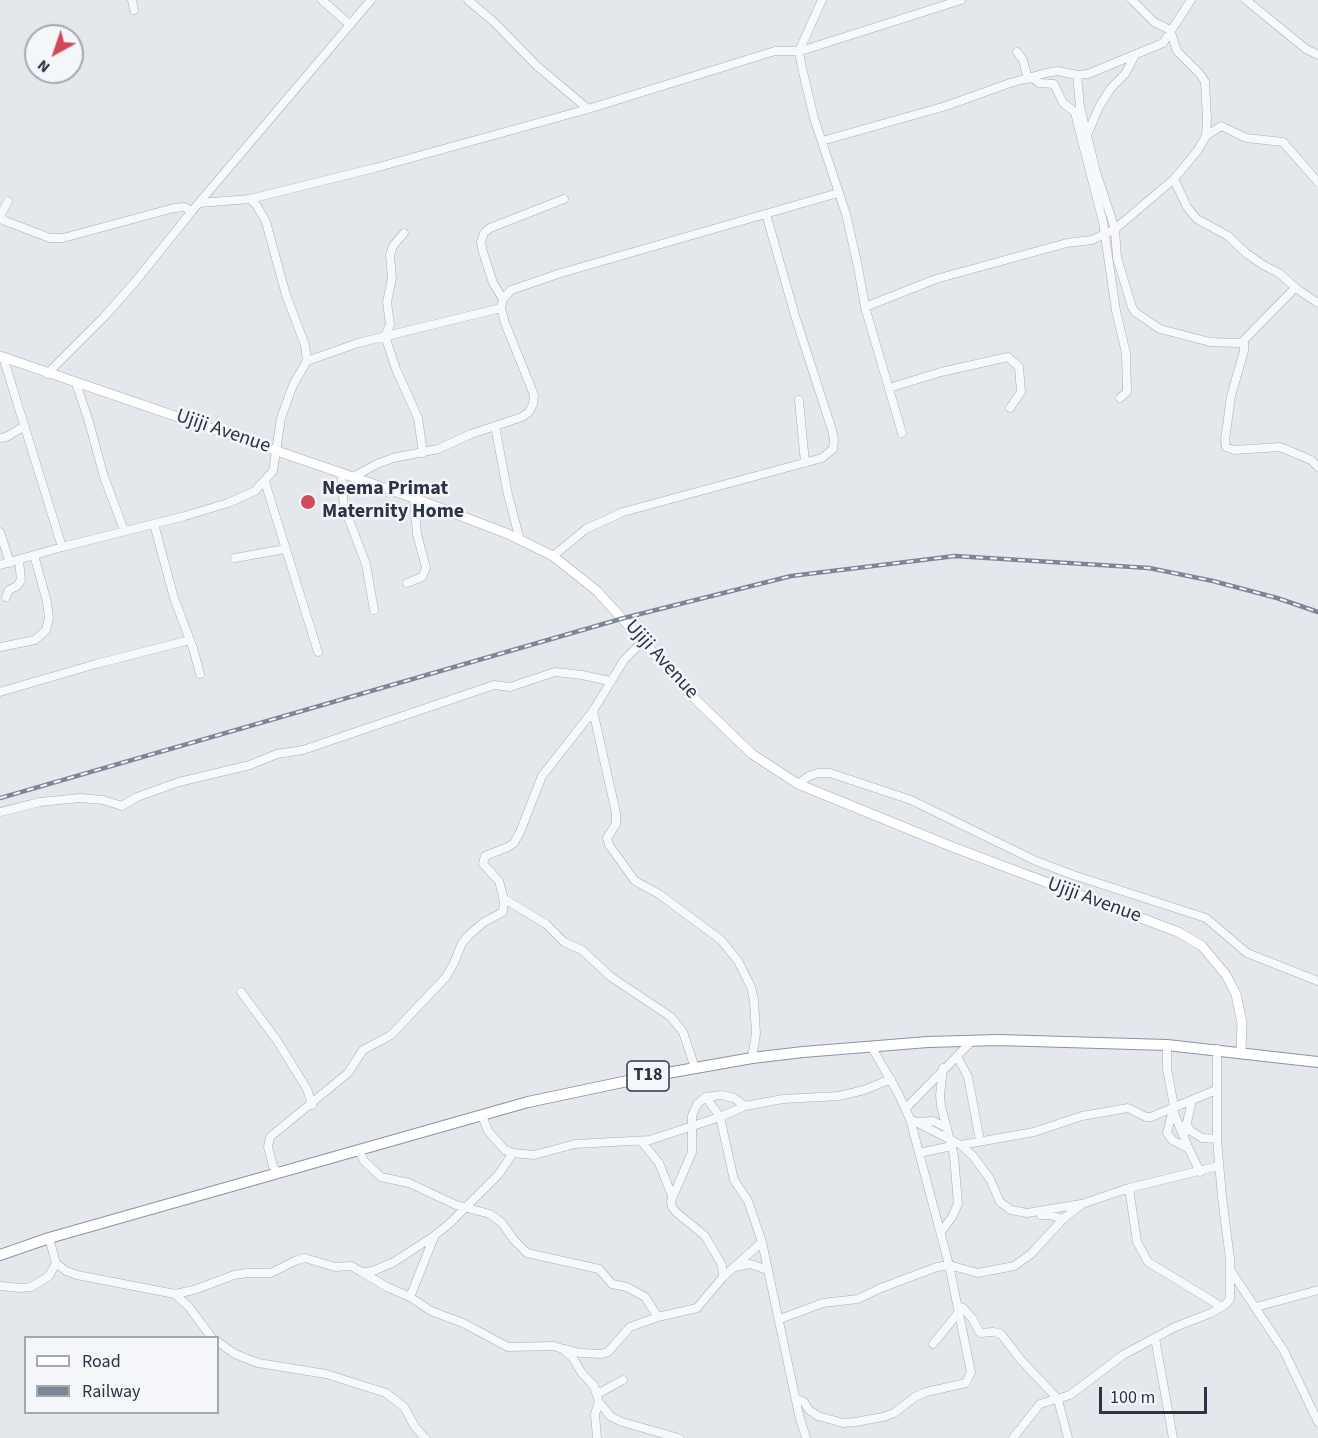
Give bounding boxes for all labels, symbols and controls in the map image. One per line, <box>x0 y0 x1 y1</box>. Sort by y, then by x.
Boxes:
north arrow <box>24 24 84 84</box>
text: N <box>33 54 55 78</box>
street label: Ujiji Avenue <box>173 405 273 459</box>
place label: Neema Primat Maternity Home <box>322 478 464 525</box>
marker: Neema Primat Maternity Home <box>299 493 317 511</box>
street label: Ujiji Avenue <box>619 615 703 705</box>
street label: Ujiji Avenue <box>1044 873 1144 929</box>
road number: T18 <box>627 1061 669 1091</box>
legend <box>24 1336 219 1414</box>
text: Road <box>82 1349 121 1374</box>
scale bar <box>1102 1375 1210 1413</box>
text: Railway <box>82 1379 141 1404</box>
text: 100 m <box>1110 1385 1155 1410</box>

